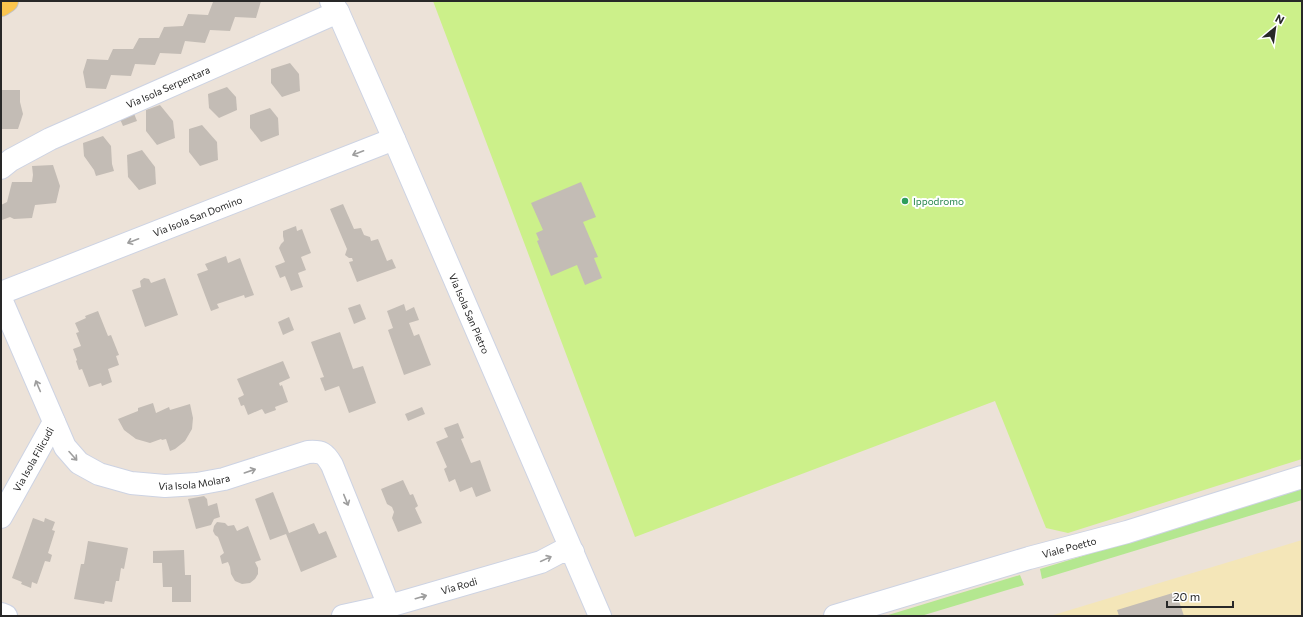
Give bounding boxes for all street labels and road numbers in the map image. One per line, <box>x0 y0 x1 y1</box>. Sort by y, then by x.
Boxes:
street label: Via Isola Serpentara <box>124 63 212 111</box>
street label: Via Isola San Domino <box>151 193 244 239</box>
street label: Via Isola San Pietro <box>447 272 492 356</box>
street label: Via Isola Filicudi <box>10 425 56 494</box>
street label: Via Isola Molara <box>158 472 231 492</box>
street label: Viale Poetto <box>1041 534 1098 560</box>
street label: Via Rodi <box>439 575 479 597</box>

